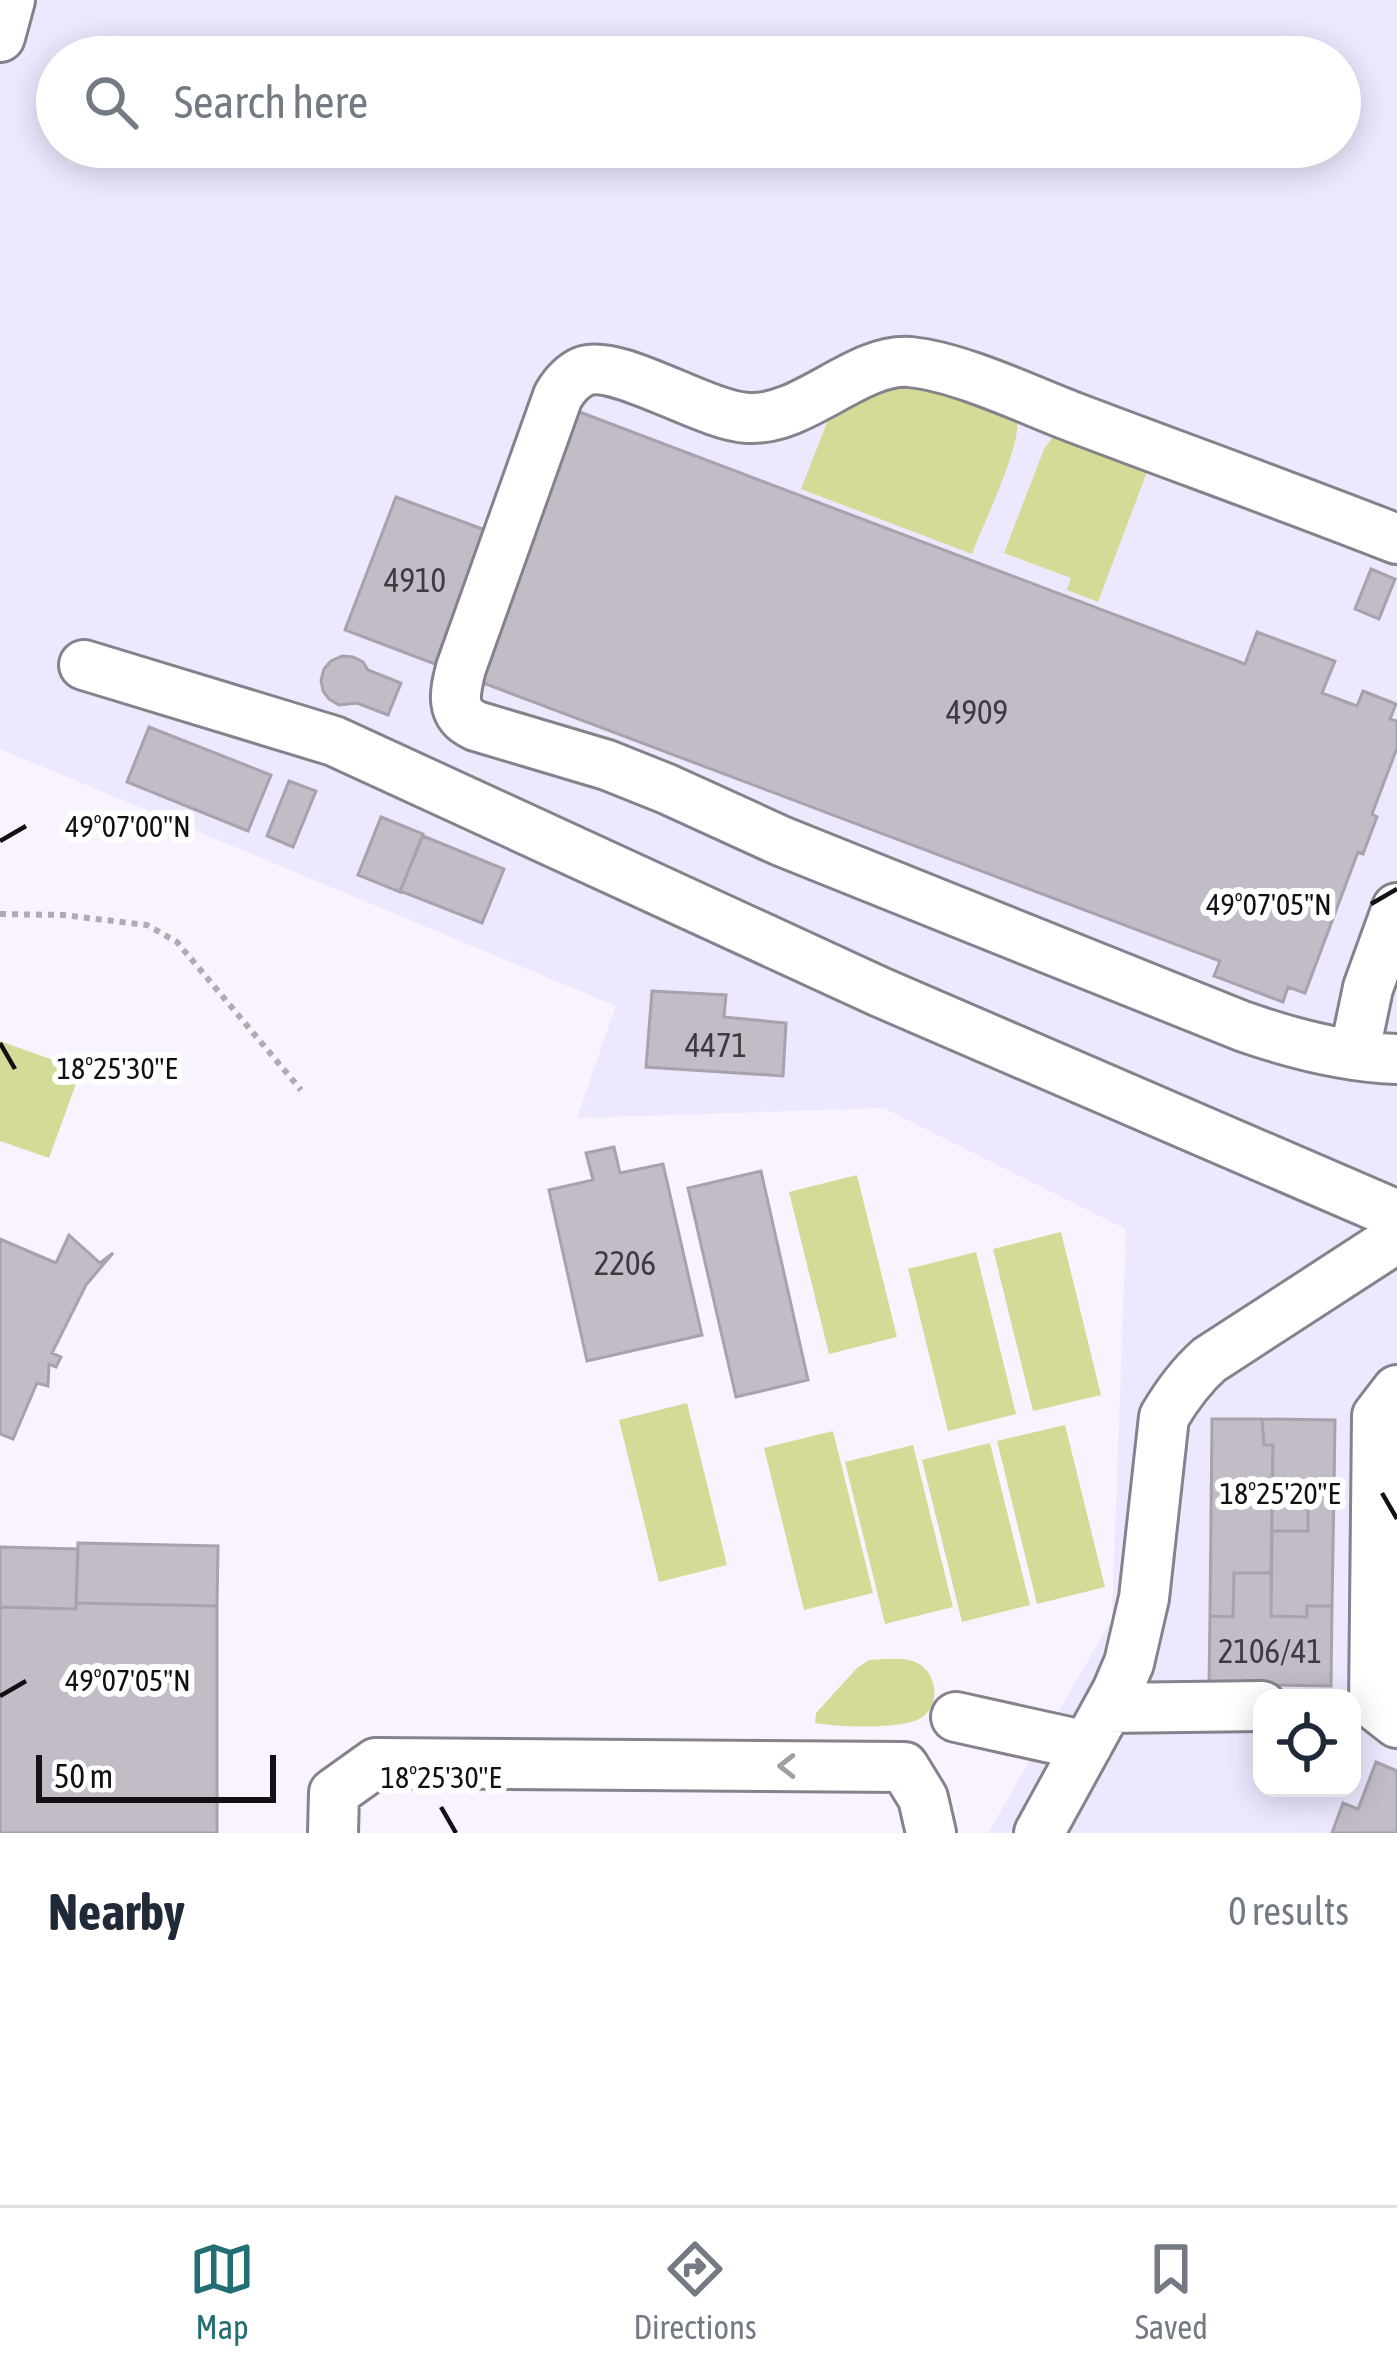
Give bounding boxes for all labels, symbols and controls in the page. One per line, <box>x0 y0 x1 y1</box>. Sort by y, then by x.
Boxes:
search box <box>36 36 1361 168</box>
icon: search <box>78 69 144 135</box>
text: Search here <box>174 76 368 128</box>
house number: 4910 <box>384 561 446 599</box>
house number: 4909 <box>946 693 1008 731</box>
text: 49°07'00"N <box>65 809 191 843</box>
text: 49°07'05"N <box>1206 887 1332 921</box>
house number: 4471 <box>685 1026 747 1064</box>
text: 18°25'30"E <box>57 1051 177 1085</box>
house number: 2206 <box>594 1244 656 1282</box>
text: 18°25'20"E <box>1220 1476 1340 1510</box>
house number: 2106/41 <box>1218 1632 1322 1670</box>
text: 49°07'05"N <box>65 1663 191 1697</box>
map controls <box>1253 1689 1361 1797</box>
button: locate <box>1253 1689 1361 1797</box>
scale bar <box>36 1749 276 1802</box>
one-way arrow <box>777 1754 796 1780</box>
text: 50 m <box>54 1757 113 1795</box>
text: 18°25'30"E <box>381 1760 501 1794</box>
text: Nearby <box>48 1882 185 1941</box>
text: 0 results <box>1228 1889 1349 1933</box>
tab: Map <box>189 2236 255 2346</box>
tab: Directions <box>633 2236 757 2346</box>
tab: Saved <box>1135 2236 1208 2346</box>

